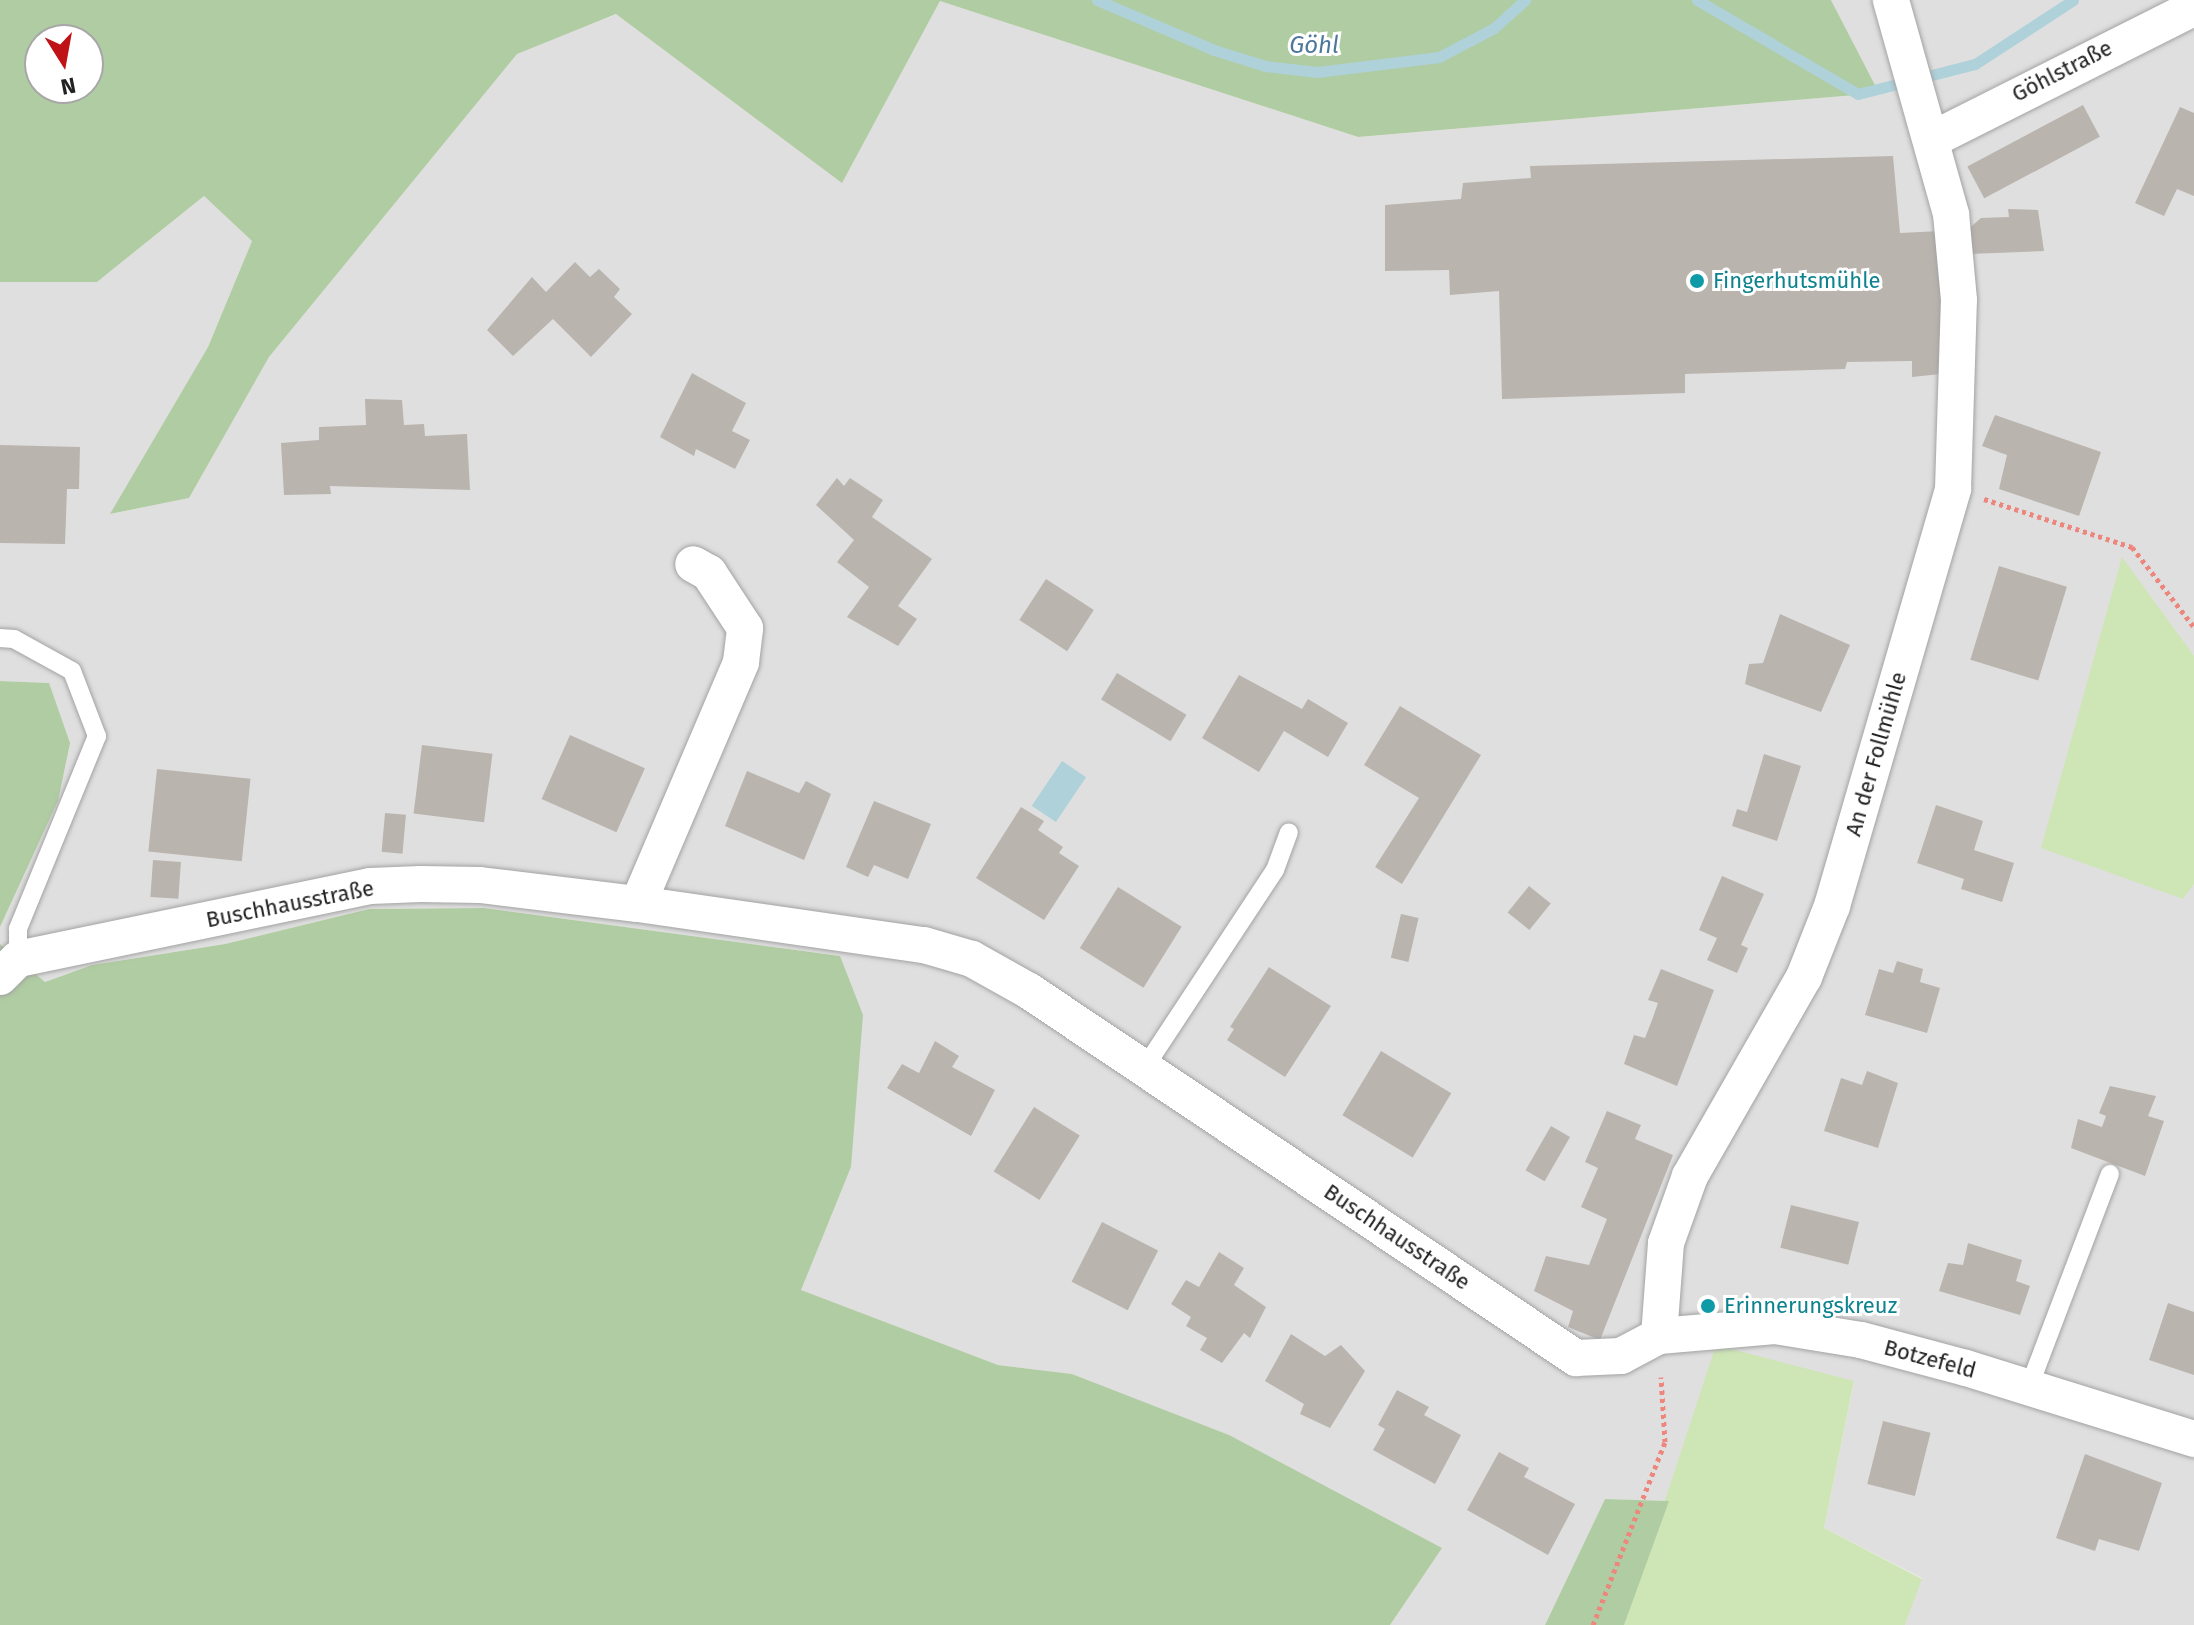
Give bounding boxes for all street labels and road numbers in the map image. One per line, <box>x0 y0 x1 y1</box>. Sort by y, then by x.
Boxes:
street label: Göhlstraße <box>2007 34 2117 108</box>
street label: An der Follmühle <box>1840 669 1912 839</box>
street label: Buschhausstraße <box>204 875 376 933</box>
street label: Buschhausstraße <box>1319 1178 1475 1296</box>
street label: Botzefeld <box>1881 1334 1979 1384</box>

